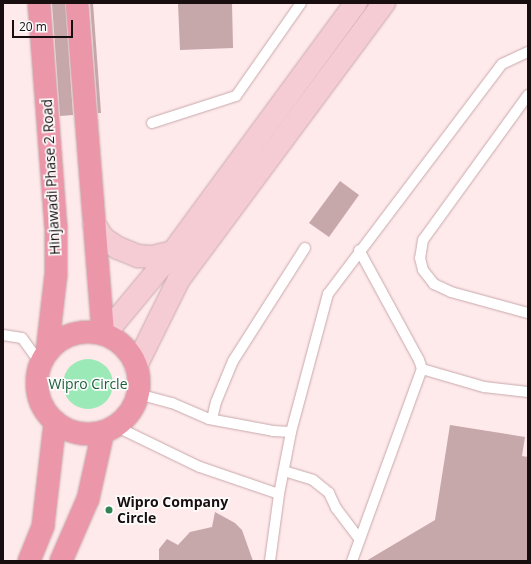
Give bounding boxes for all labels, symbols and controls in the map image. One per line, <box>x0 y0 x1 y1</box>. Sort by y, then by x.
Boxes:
scale bar <box>14 12 75 38</box>
text: 20 m <box>19 18 47 35</box>
street label: Hinjawadi Phase 2 Road <box>39 99 63 255</box>
park label: Wipro Circle <box>49 376 127 392</box>
place label: Wipro Company Circle <box>117 494 228 526</box>
marker: Wipro Company Circle <box>104 505 114 515</box>

